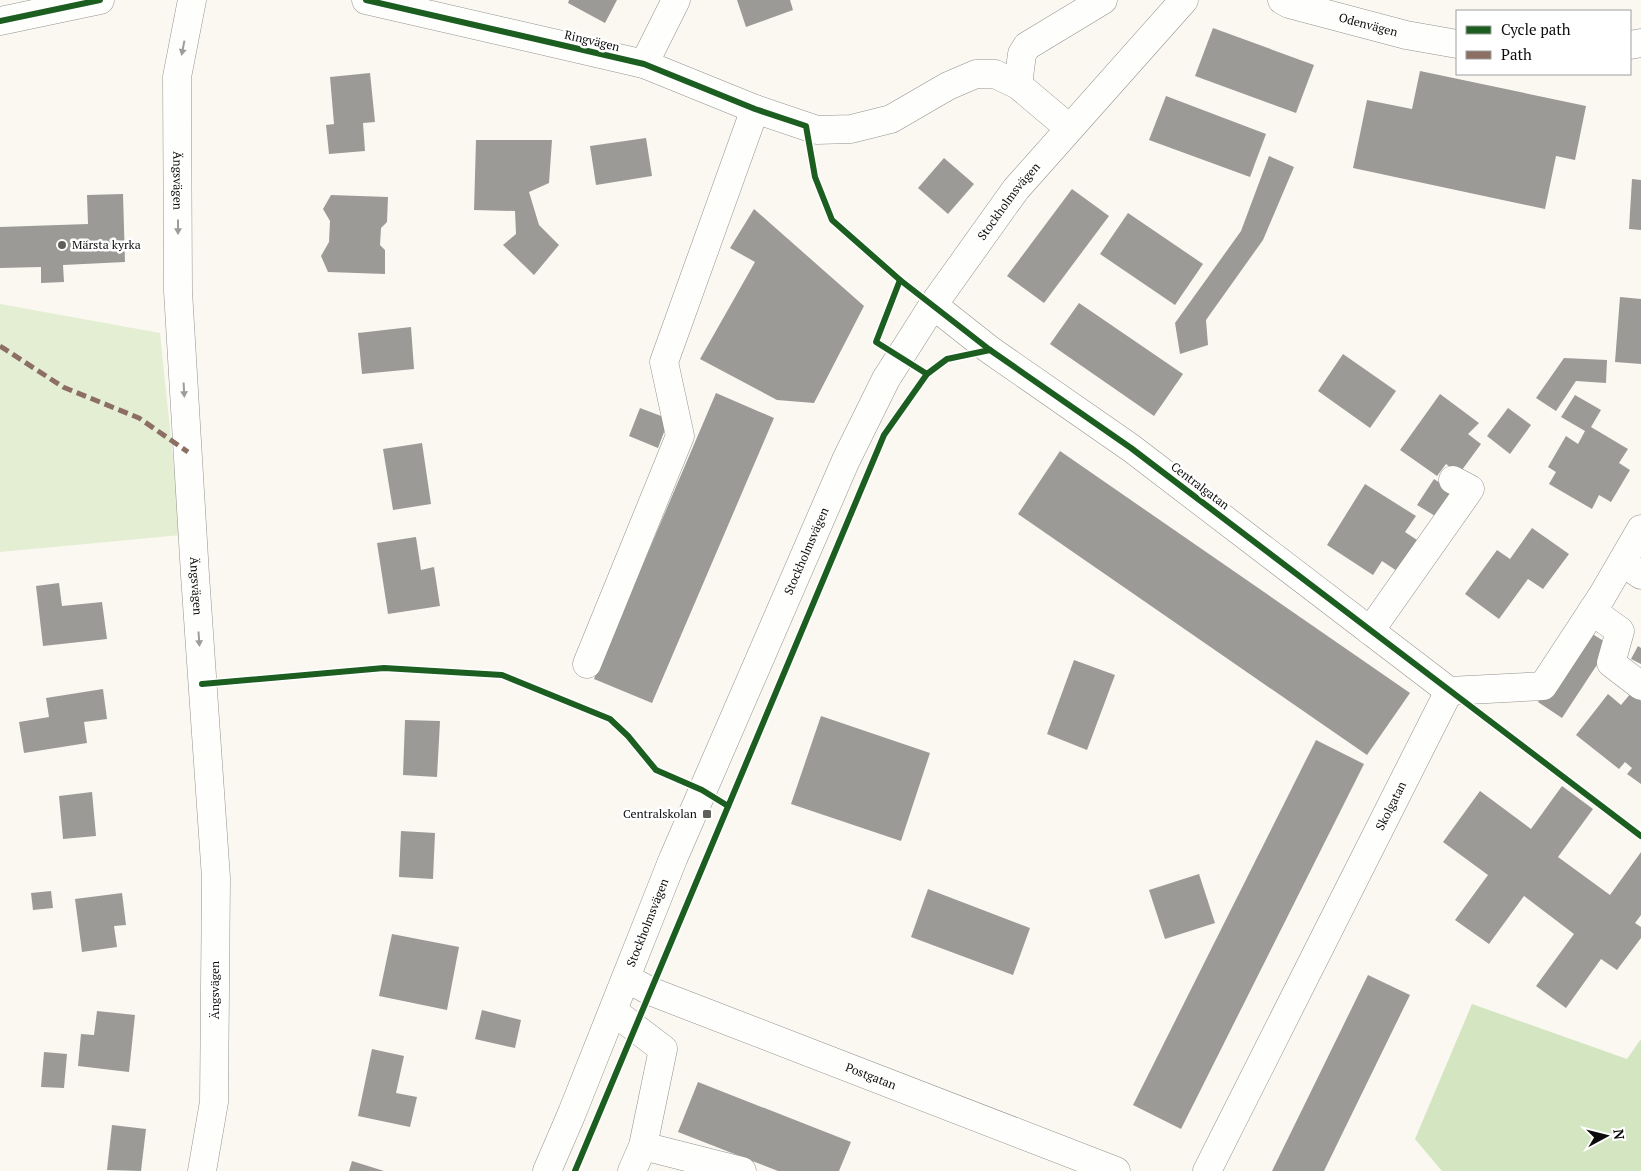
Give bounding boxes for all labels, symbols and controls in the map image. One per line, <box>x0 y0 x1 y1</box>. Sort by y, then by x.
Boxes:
street label: Odenvägen <box>1337 10 1399 39</box>
legend <box>1456 10 1631 75</box>
text: Cycle path <box>1501 19 1571 39</box>
street label: Ringvägen <box>563 27 621 54</box>
one-way arrow <box>178 40 186 56</box>
text: Path <box>1501 44 1532 64</box>
street label: Ängsvägen <box>170 151 186 210</box>
street label: Stockholmsvägen <box>974 159 1043 243</box>
one-way arrow <box>174 219 182 235</box>
place label: Märsta kyrka <box>72 237 141 252</box>
marker: Märsta kyrka <box>56 239 68 251</box>
one-way arrow <box>180 382 188 398</box>
street label: Centralgatan <box>1168 459 1233 512</box>
street label: Stockholmsvägen <box>780 505 832 597</box>
street label: Ängsvägen <box>187 556 206 616</box>
one-way arrow <box>196 631 204 647</box>
street label: Skolgatan <box>1372 779 1409 833</box>
place label: Centralskolan <box>623 806 697 821</box>
marker: Centralskolan <box>701 808 713 820</box>
street label: Stockholmsvägen <box>623 876 672 969</box>
street label: Ängsvägen <box>207 961 222 1019</box>
street label: Postgatan <box>844 1059 898 1092</box>
north arrow <box>1581 1111 1631 1161</box>
text: N <box>1609 1128 1630 1141</box>

